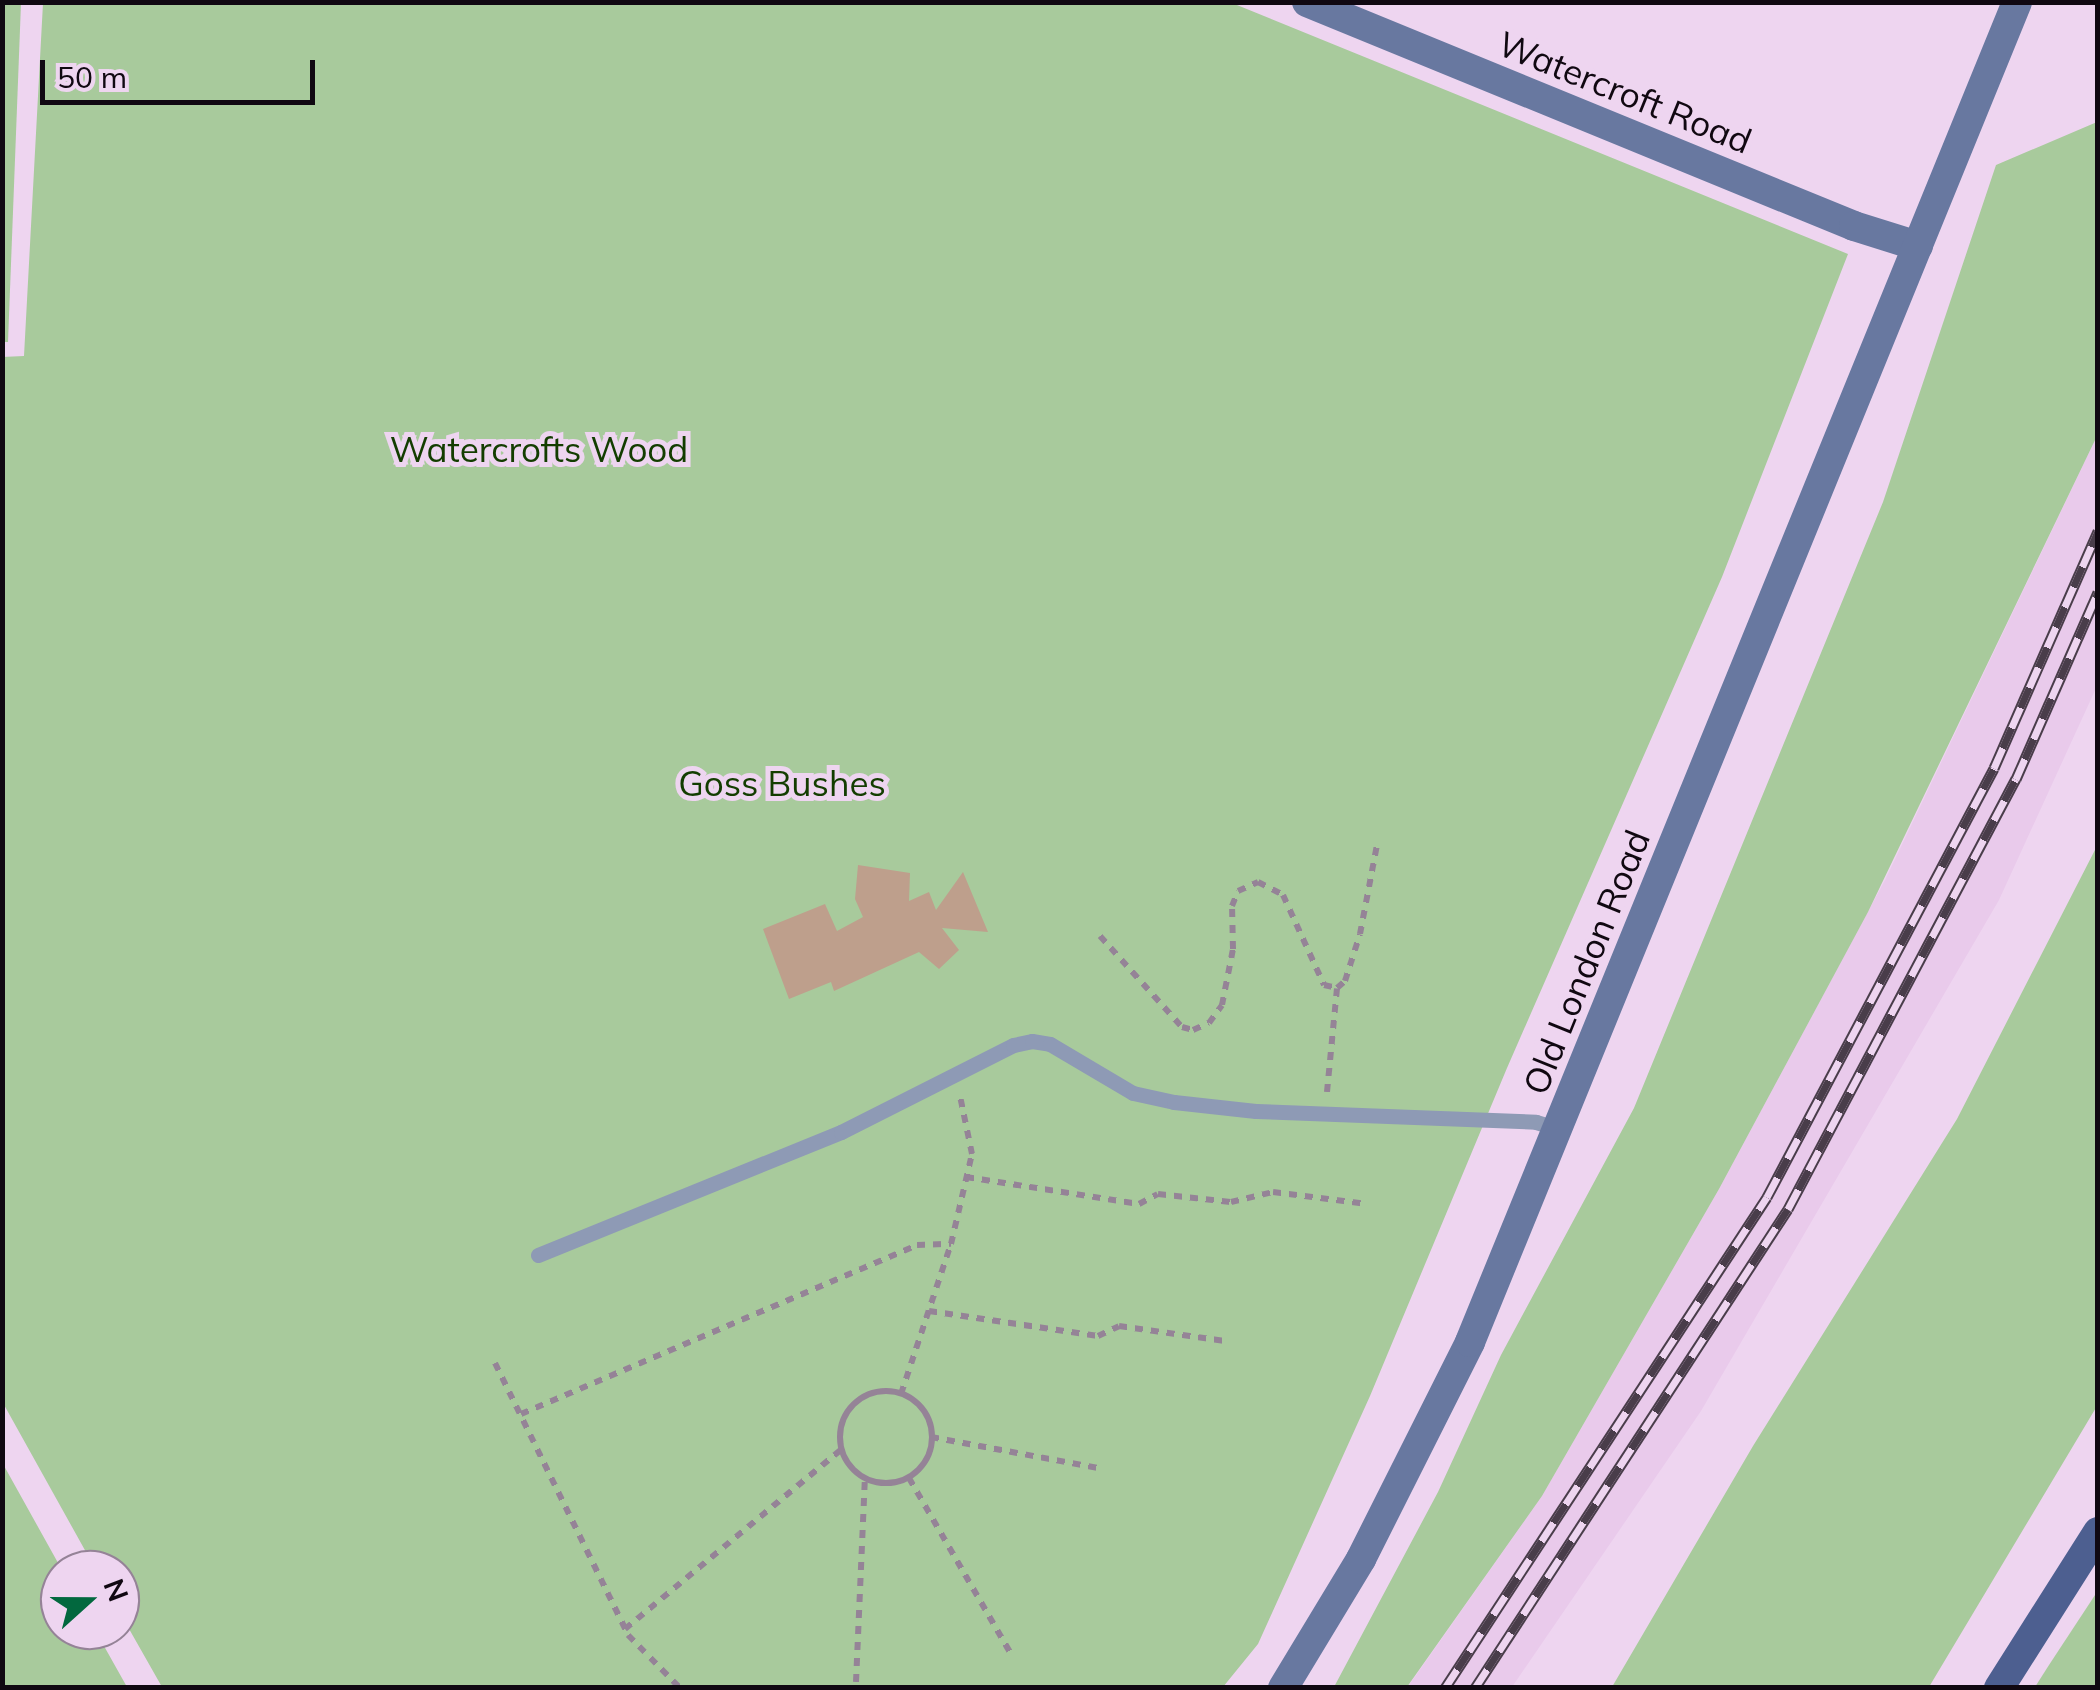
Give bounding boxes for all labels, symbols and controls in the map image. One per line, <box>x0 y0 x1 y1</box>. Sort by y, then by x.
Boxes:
street label: Watercroft Road <box>1492 22 1758 162</box>
scale bar <box>45 40 320 102</box>
text: 50 m <box>57 58 127 96</box>
park label: Watercrofts Wood <box>390 428 688 470</box>
park label: Goss Bushes <box>678 762 886 804</box>
street label: Old London Road <box>1514 824 1658 1100</box>
north arrow <box>40 1550 140 1650</box>
text: N <box>96 1574 137 1606</box>

